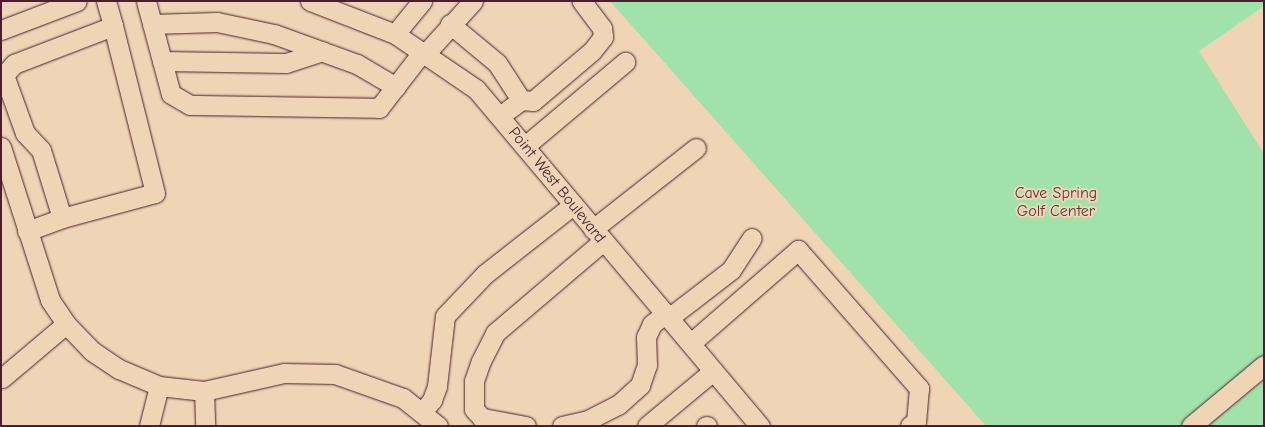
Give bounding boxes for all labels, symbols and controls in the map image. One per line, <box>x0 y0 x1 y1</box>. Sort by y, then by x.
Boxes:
street label: Point West Boulevard <box>504 123 610 247</box>
park label: Cave Spring Golf Center <box>1015 183 1097 221</box>

